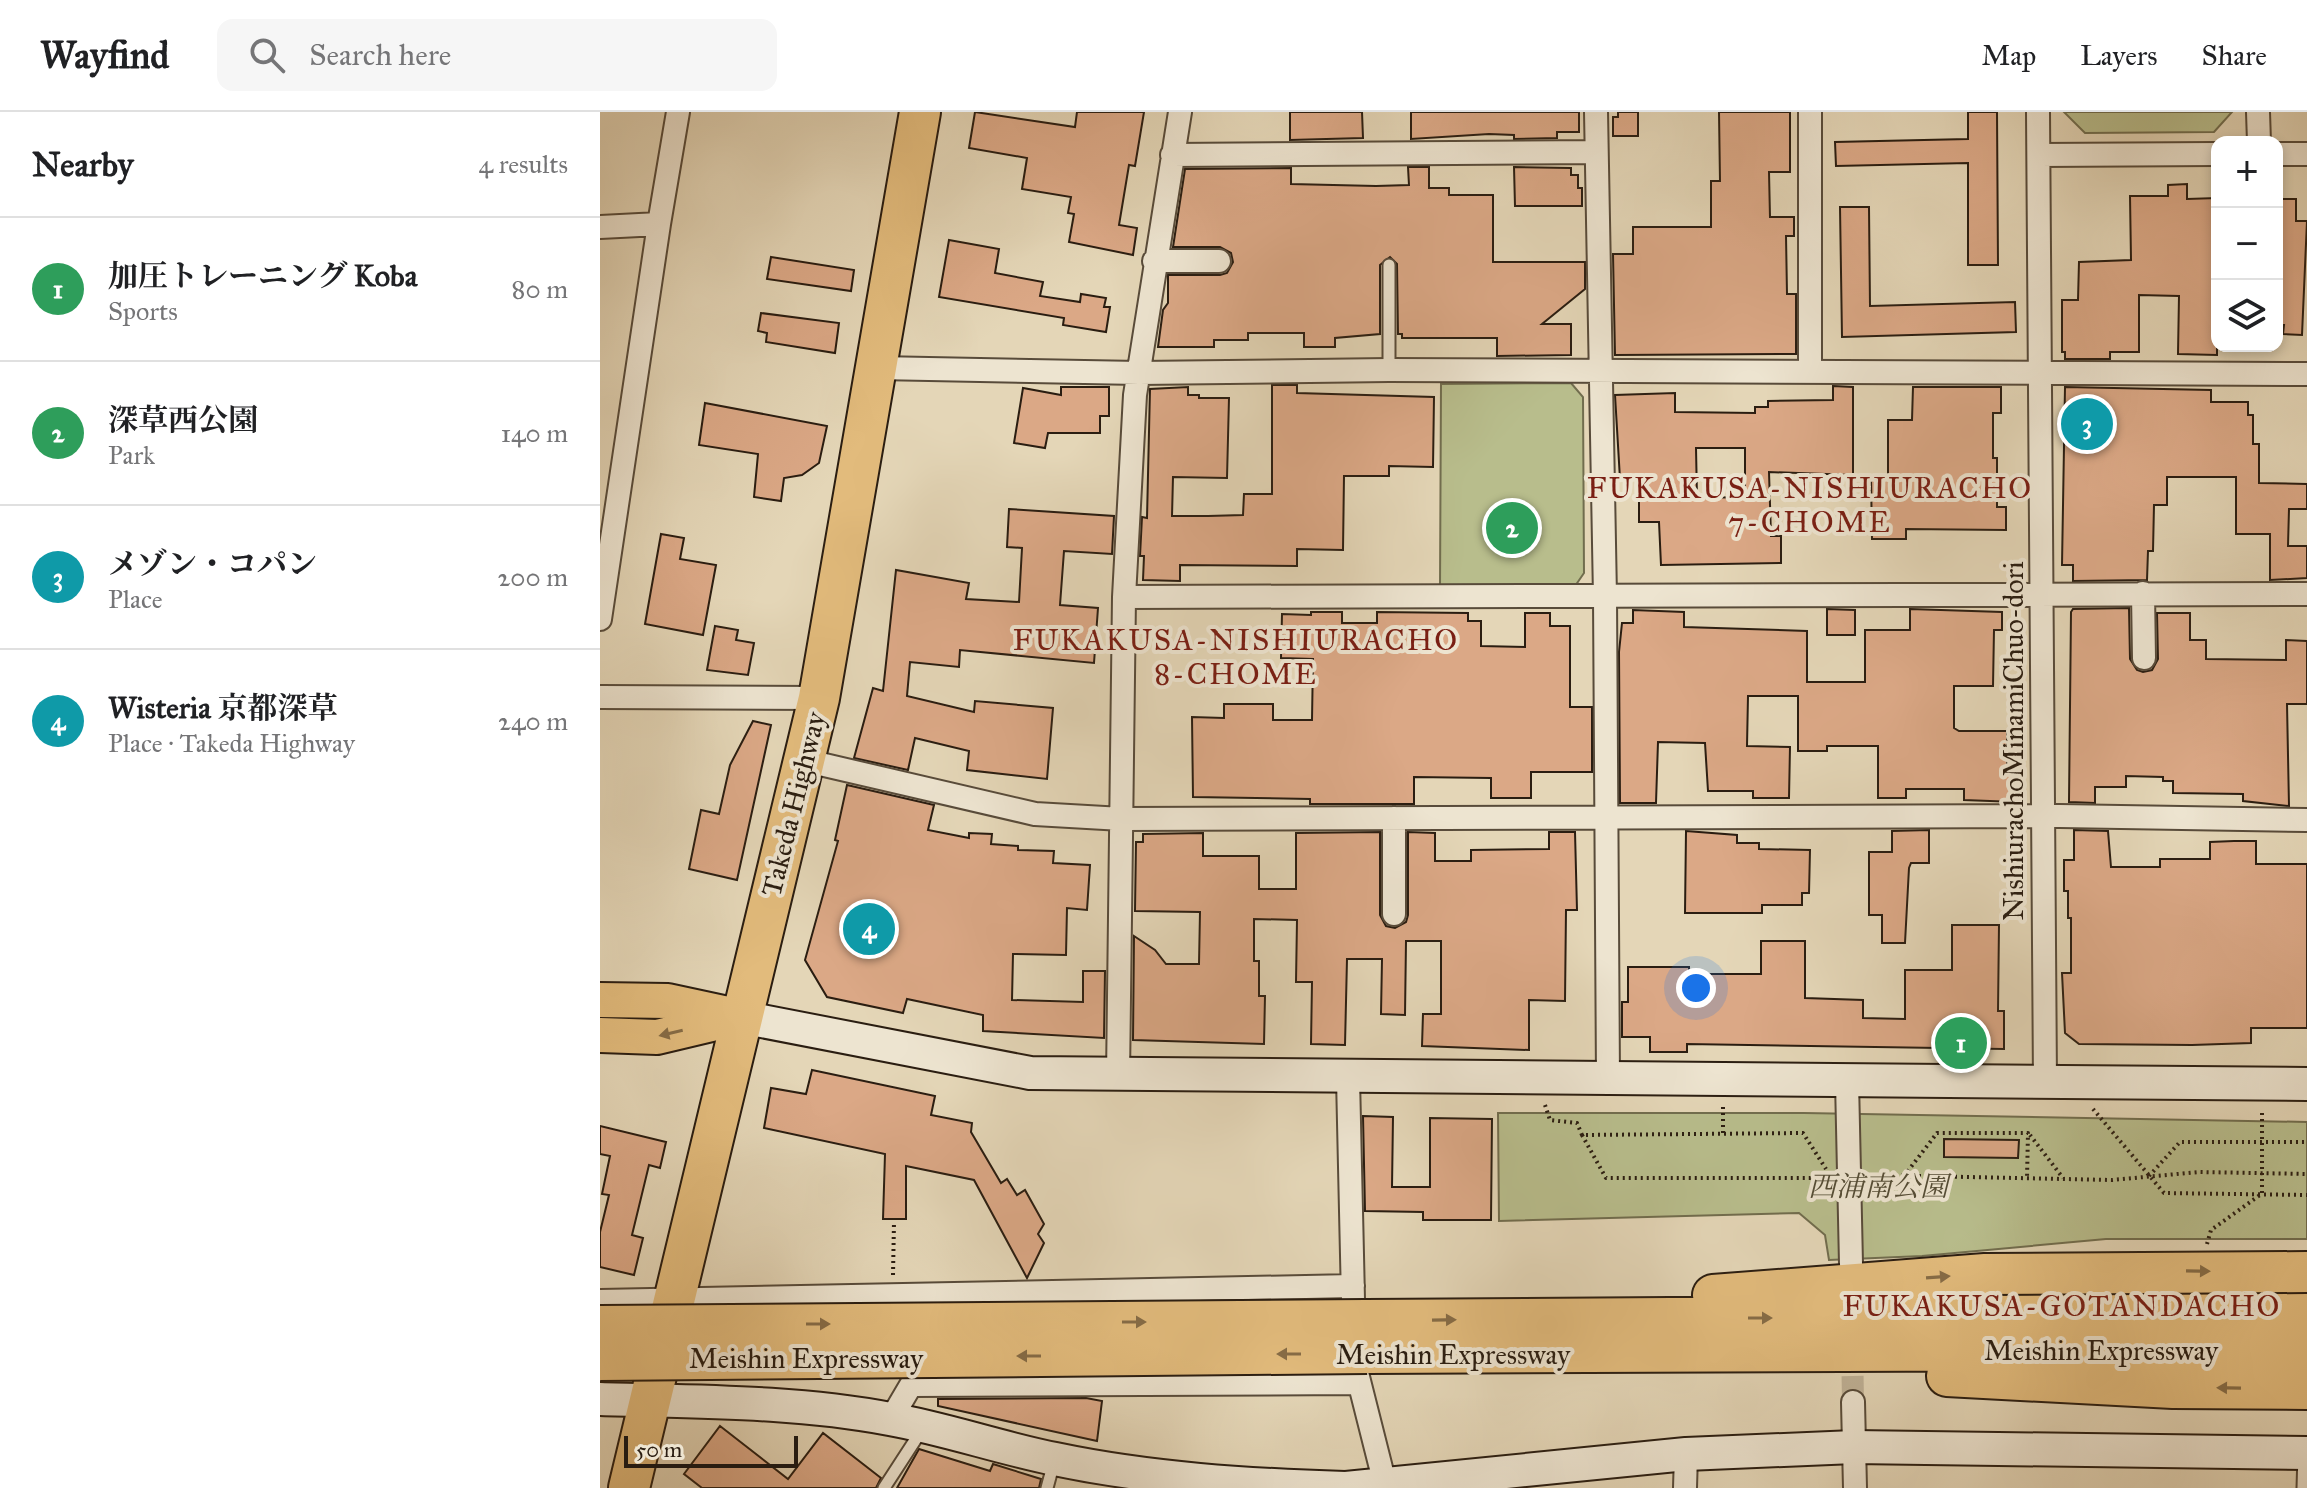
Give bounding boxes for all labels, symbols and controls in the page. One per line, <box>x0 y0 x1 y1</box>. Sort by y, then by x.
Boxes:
search box <box>217 19 777 91</box>
text: Wayfind <box>40 32 169 78</box>
icon: search <box>245 33 289 77</box>
text: Search here <box>309 37 451 73</box>
text: Map <box>1981 38 2036 73</box>
text: Layers <box>2080 38 2158 73</box>
text: Share <box>2202 38 2267 73</box>
map controls <box>2211 136 2283 352</box>
button: + <box>2211 136 2283 208</box>
text: Nearby <box>32 144 134 185</box>
text: 4 results <box>479 148 568 180</box>
button: − <box>2211 208 2283 280</box>
text: 加圧トレーニング Koba <box>108 258 417 294</box>
text: 1 <box>53 273 63 305</box>
text: 80 m <box>512 273 568 305</box>
button: layers <box>2211 280 2283 352</box>
text: Sports <box>108 295 178 327</box>
pin: 3 <box>2061 394 2113 454</box>
text: 深草西公園 <box>108 402 258 438</box>
text: 2 <box>52 417 64 449</box>
text: 140 m <box>501 417 568 449</box>
text: Park <box>108 439 155 471</box>
district label: FUKAKUSA-NISHIURACHO 7-CHOME <box>1587 470 2033 540</box>
pin: 2 <box>1486 498 1538 558</box>
text: メゾン・コパン <box>108 546 317 582</box>
text: 3 <box>53 561 63 593</box>
text: 200 m <box>497 561 568 593</box>
street label: NishiurachoMinamiChuo-dori <box>1996 561 2031 921</box>
text: Place <box>108 583 163 615</box>
district label: FUKAKUSA-NISHIURACHO 8-CHOME <box>1013 622 1459 692</box>
text: Wisteria 京都深草 <box>108 690 337 726</box>
text: 4 <box>51 705 65 737</box>
text: 240 m <box>498 705 568 737</box>
street label: Takeda Highway <box>754 707 834 900</box>
text: Place · Takeda Highway <box>108 727 355 759</box>
pin: 4 <box>843 899 895 959</box>
your location <box>1676 968 1716 1008</box>
pin: 1 <box>1935 1013 1987 1073</box>
one-way arrow <box>659 1027 684 1040</box>
park label: 西浦南公園 <box>1808 1169 1952 1204</box>
one-way arrow <box>2186 1264 2211 1277</box>
one-way arrow <box>1926 1270 1951 1283</box>
district label: FUKAKUSA-GOTANDACHO <box>1843 1288 2281 1324</box>
one-way arrow <box>1748 1312 1773 1324</box>
one-way arrow <box>1432 1313 1457 1326</box>
one-way arrow <box>1122 1316 1147 1328</box>
one-way arrow <box>806 1318 831 1331</box>
street label: Meishin Expressway <box>1984 1333 2219 1368</box>
street label: Meishin Expressway <box>1336 1337 1571 1372</box>
street label: Meishin Expressway <box>689 1341 924 1376</box>
one-way arrow <box>1276 1348 1301 1360</box>
one-way arrow <box>1016 1350 1041 1362</box>
one-way arrow <box>2216 1382 2241 1394</box>
scale bar <box>624 1432 798 1468</box>
text: 50 m <box>636 1436 682 1463</box>

